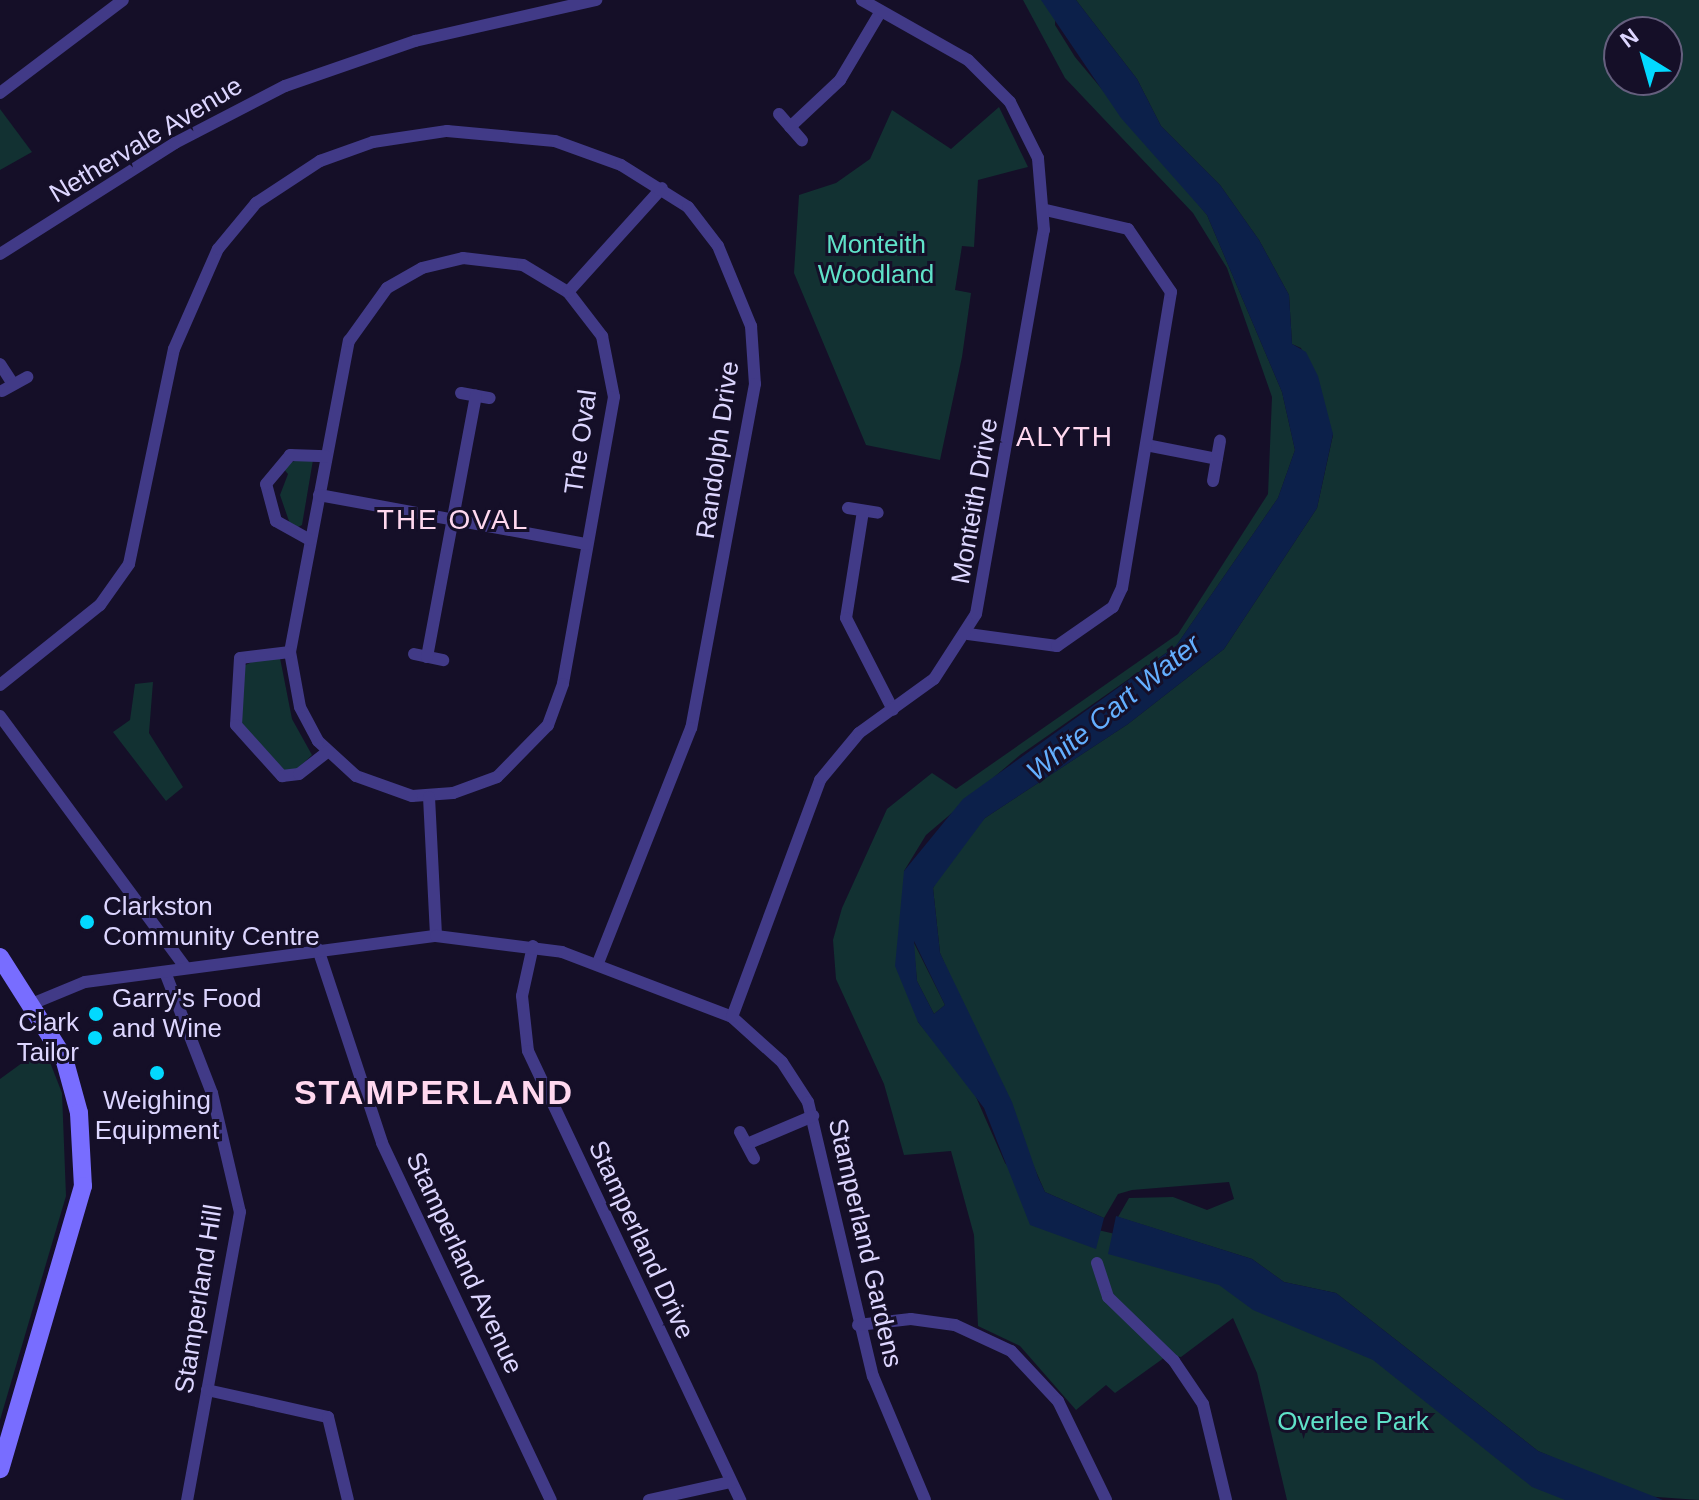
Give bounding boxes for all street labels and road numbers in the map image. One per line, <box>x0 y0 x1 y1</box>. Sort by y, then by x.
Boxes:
street label: Nethervale Avenue <box>43 70 249 210</box>
street label: Randolph Drive <box>690 359 746 541</box>
street label: The Oval <box>558 388 604 496</box>
street label: Monteith Drive <box>945 416 1005 586</box>
street label: Stamperland Gardens <box>821 1116 909 1370</box>
street label: Stamperland Drive <box>581 1136 701 1344</box>
street label: Stamperland Avenue <box>399 1147 529 1379</box>
street label: Stamperland Hill <box>169 1202 229 1396</box>

